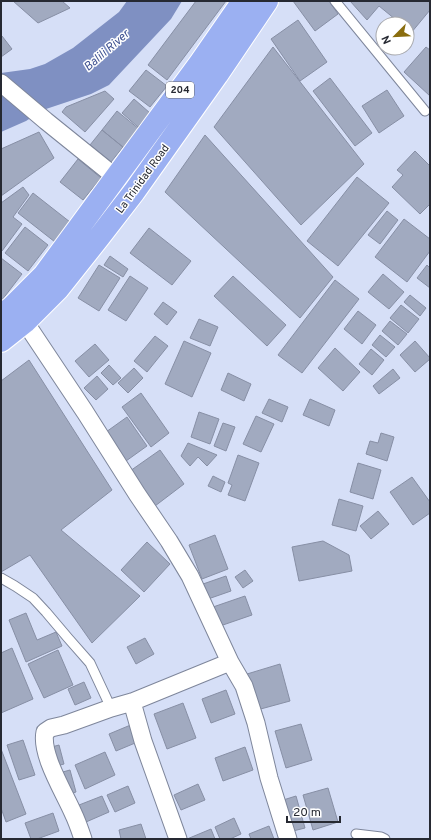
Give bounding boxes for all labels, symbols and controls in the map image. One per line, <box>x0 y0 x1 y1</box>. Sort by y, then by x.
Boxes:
north arrow <box>375 16 415 56</box>
water label: Balili River <box>81 26 134 75</box>
text: N <box>379 33 395 46</box>
road number: 204 <box>166 82 194 98</box>
street label: La Trinidad Road <box>113 142 173 216</box>
scale bar <box>287 798 340 824</box>
text: 20 m <box>293 805 321 821</box>

